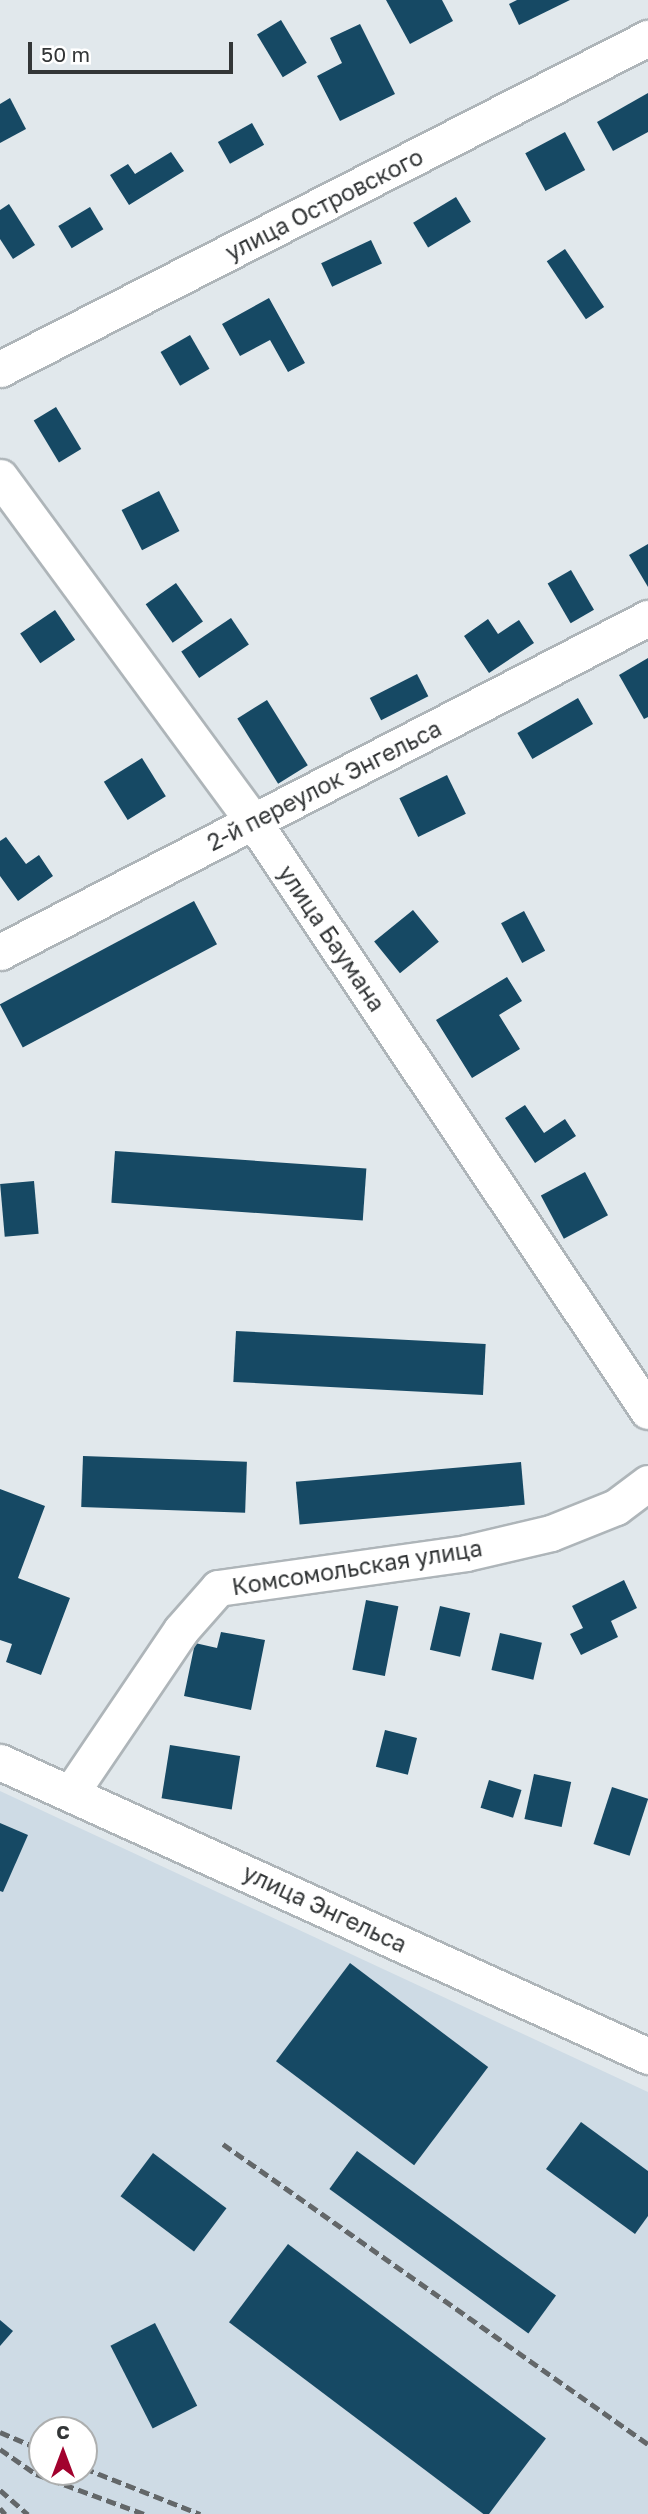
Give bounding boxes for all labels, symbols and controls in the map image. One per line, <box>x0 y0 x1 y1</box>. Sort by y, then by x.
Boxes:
scale bar <box>32 28 236 72</box>
text: 50 m <box>41 41 90 67</box>
street label: улица Островского <box>221 142 427 266</box>
street label: 2-й переулок Энгельса <box>202 714 446 856</box>
street label: улица Баумана <box>273 860 391 1016</box>
street label: Комсомольская улица <box>230 1534 484 1600</box>
street label: улица Энгельса <box>239 1858 411 1958</box>
north arrow <box>28 2416 98 2486</box>
text: С <box>56 2420 70 2443</box>

